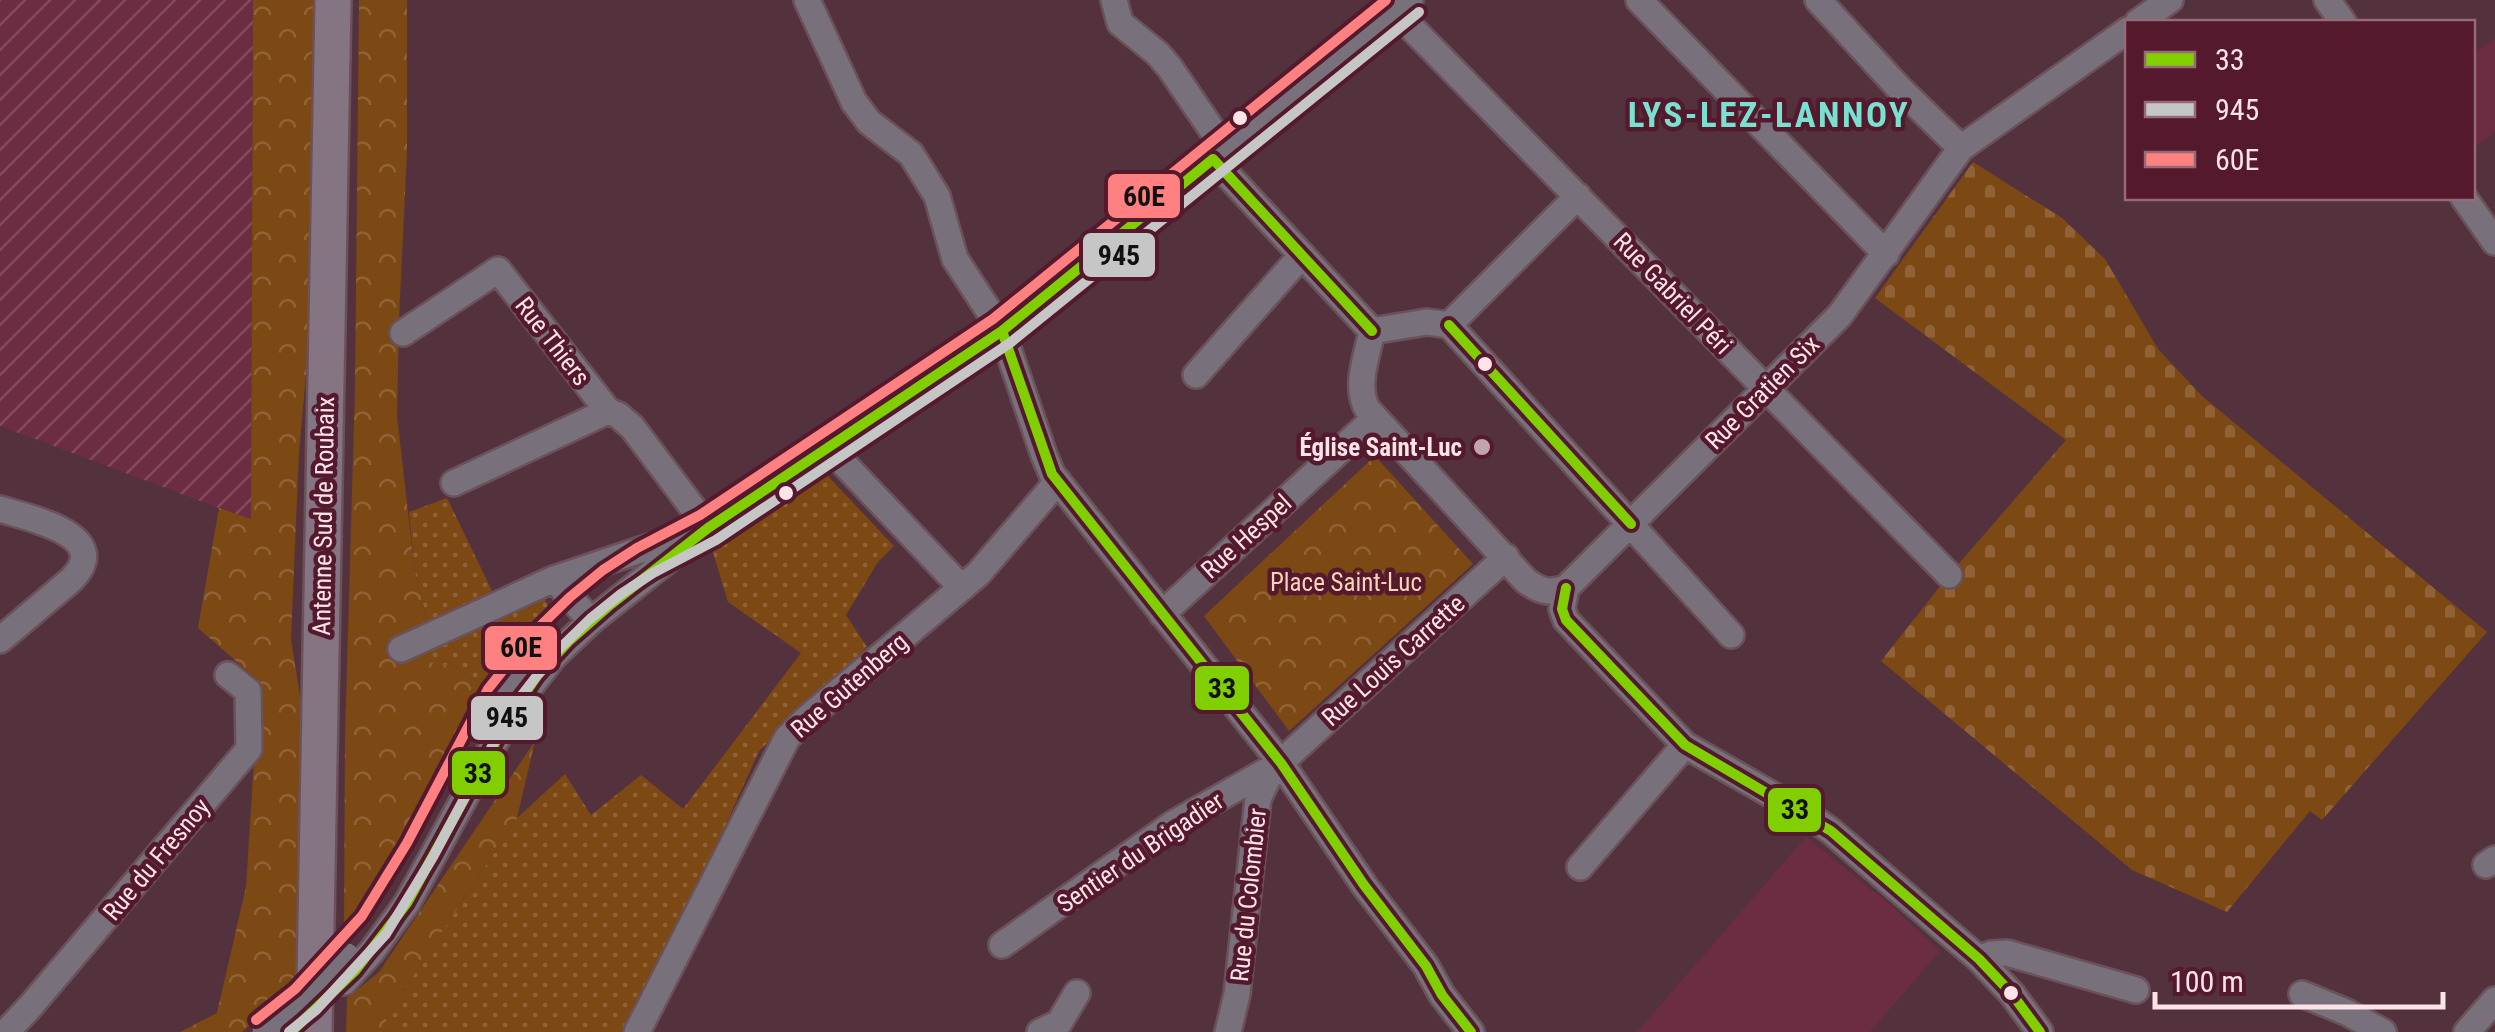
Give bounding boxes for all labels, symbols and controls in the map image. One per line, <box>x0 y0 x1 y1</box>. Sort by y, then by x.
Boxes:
legend <box>2125 20 2475 200</box>
text: 33 <box>2215 42 2245 77</box>
text: 945 <box>2215 92 2259 127</box>
district label: LYS-LEZ-LANNOY <box>1628 95 1910 136</box>
unlabelled marker <box>1230 108 1250 128</box>
text: 60E <box>2215 142 2260 177</box>
line badge: 60E <box>1106 172 1182 220</box>
text: 60E <box>1123 180 1165 213</box>
street label: Rue Gabriel Péri <box>1608 227 1738 360</box>
line badge: 945 <box>1081 231 1157 279</box>
text: 945 <box>1098 239 1140 272</box>
street label: Rue Thiers <box>509 291 596 391</box>
street label: Rue Gratien Six <box>1699 329 1825 455</box>
unlabelled marker <box>1475 354 1495 374</box>
street label: Antenne Sud de Roubaix <box>307 396 340 636</box>
place label: Église Saint-Luc <box>1300 432 1462 462</box>
marker: Église Saint-Luc <box>1471 436 1493 458</box>
unlabelled marker <box>776 483 796 503</box>
street label: Rue Hespel <box>1195 488 1297 584</box>
park label: Place Saint-Luc <box>1270 568 1422 597</box>
street label: Rue Louis Carrette <box>1316 589 1471 732</box>
line badge: 60E <box>483 624 559 672</box>
street label: Rue Gutenberg <box>785 627 913 744</box>
text: 60E <box>500 631 542 664</box>
line badge: 33 <box>1193 664 1251 712</box>
text: 33 <box>1208 672 1236 705</box>
line badge: 945 <box>469 694 545 742</box>
text: 945 <box>486 701 528 734</box>
line badge: 33 <box>450 749 507 797</box>
text: 33 <box>464 757 492 790</box>
street label: Sentier du Brigadier <box>1052 786 1229 919</box>
line badge: 33 <box>1766 786 1823 834</box>
street label: Rue du Fresnoy <box>97 792 216 926</box>
text: 33 <box>1781 793 1809 826</box>
street label: Rue du Colombier <box>1225 807 1272 983</box>
scale bar <box>2155 947 2442 1009</box>
text: 100 m <box>2170 964 2244 999</box>
unlabelled marker <box>2001 983 2021 1003</box>

